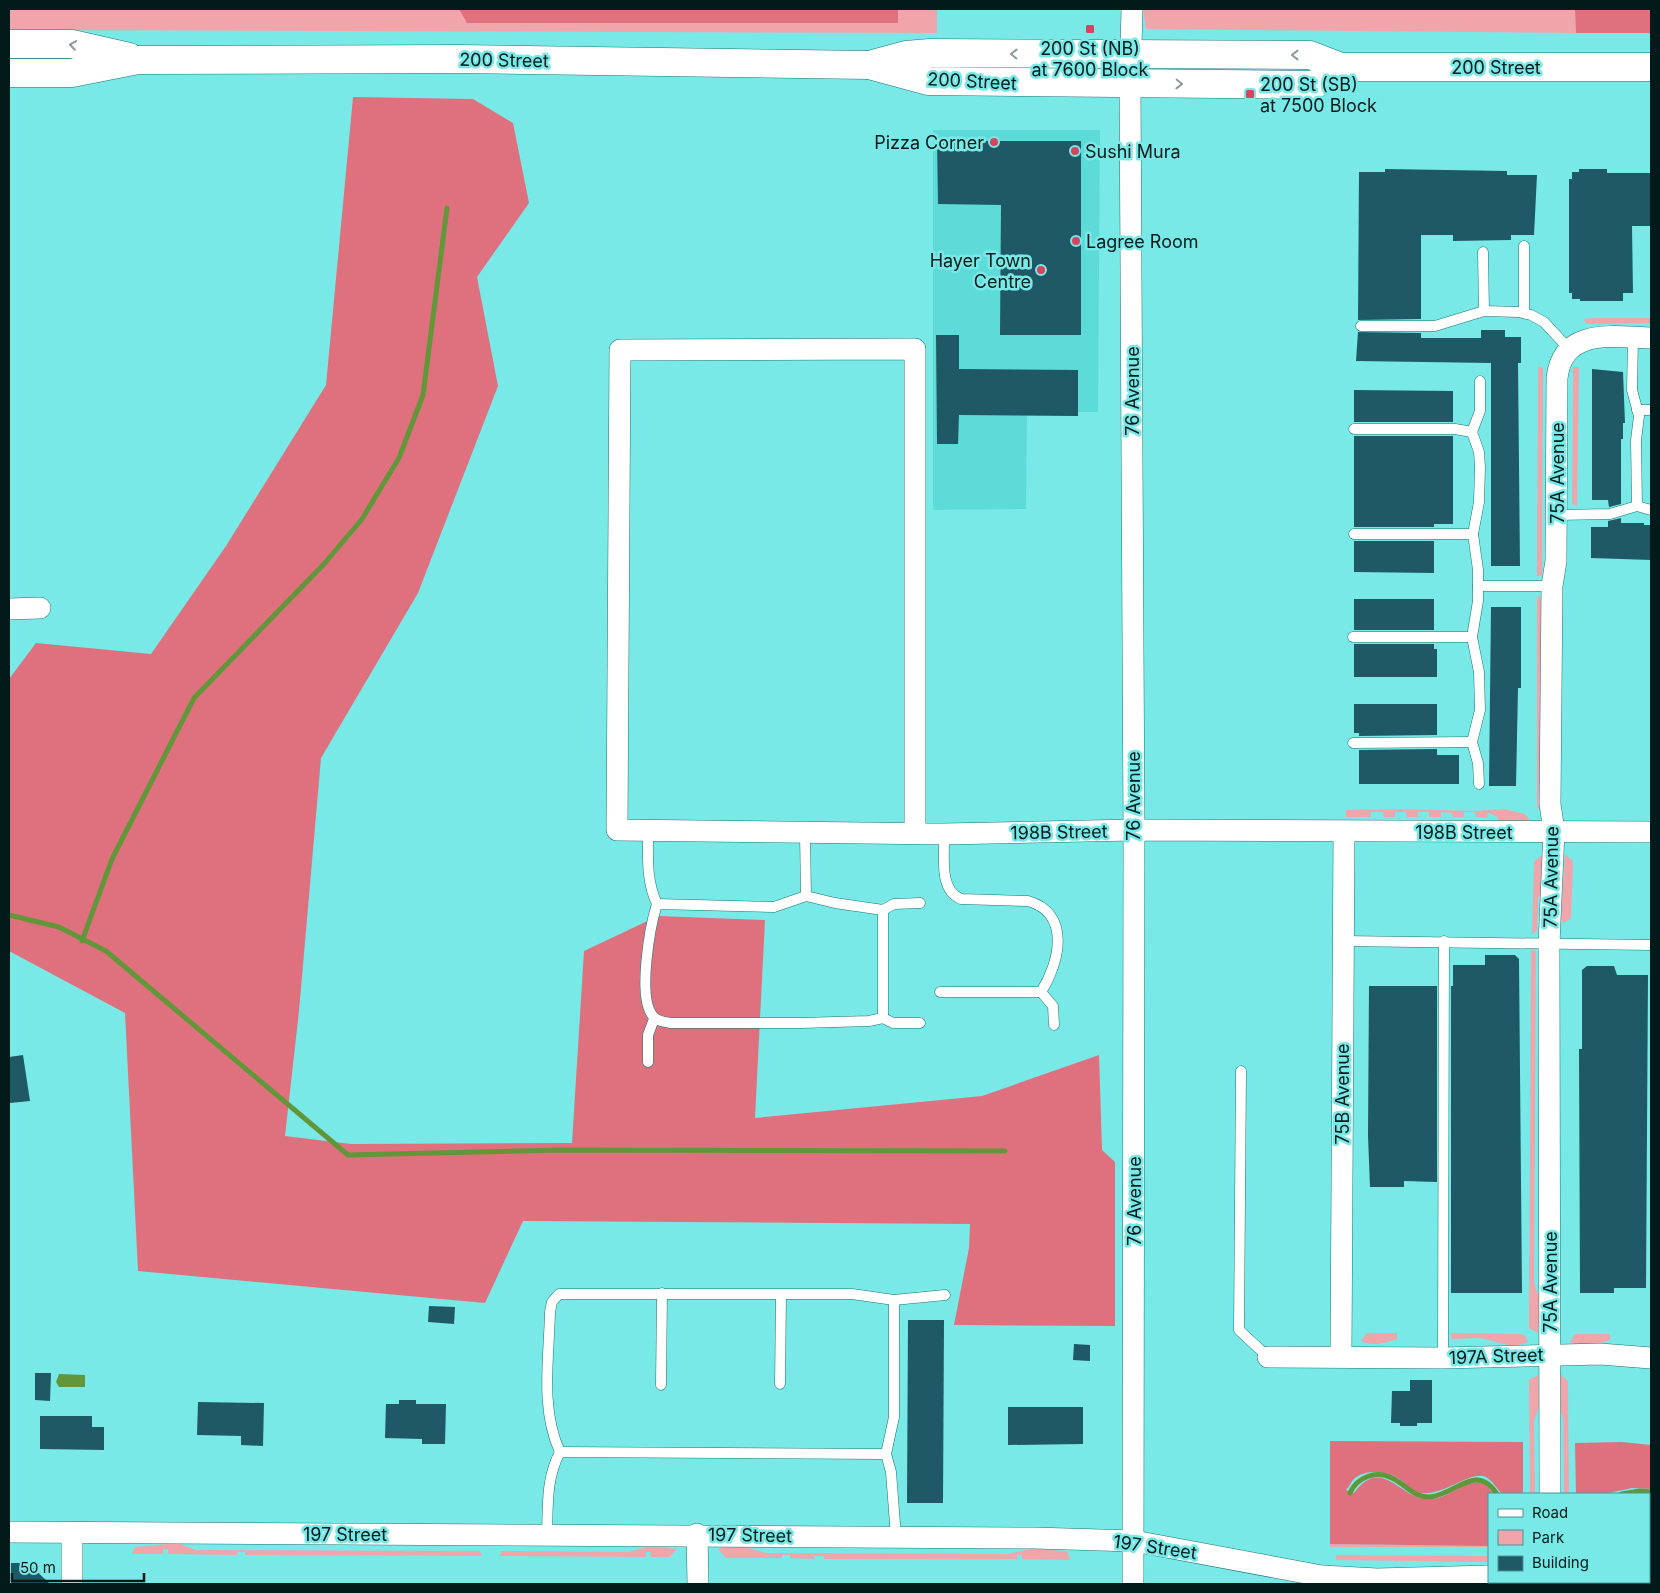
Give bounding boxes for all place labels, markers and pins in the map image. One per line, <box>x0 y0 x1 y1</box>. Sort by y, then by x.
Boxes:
marker: 200 St (NB) at 7600 Block <box>1084 23 1096 35</box>
place label: 200 St (NB) at 7600 Block <box>1032 38 1149 80</box>
place label: 200 St (SB) at 7500 Block <box>1260 74 1377 116</box>
marker: 200 St (SB) at 7500 Block <box>1244 88 1256 100</box>
place label: Pizza Corner <box>874 132 984 153</box>
marker: Pizza Corner <box>988 136 1000 148</box>
place label: Sushi Mura <box>1085 141 1181 162</box>
marker: Sushi Mura <box>1069 145 1081 157</box>
place label: Lagree Room <box>1086 231 1199 252</box>
marker: Lagree Room <box>1070 235 1082 247</box>
place label: Hayer Town Centre <box>930 250 1031 292</box>
marker: Hayer Town Centre <box>1035 264 1047 276</box>

